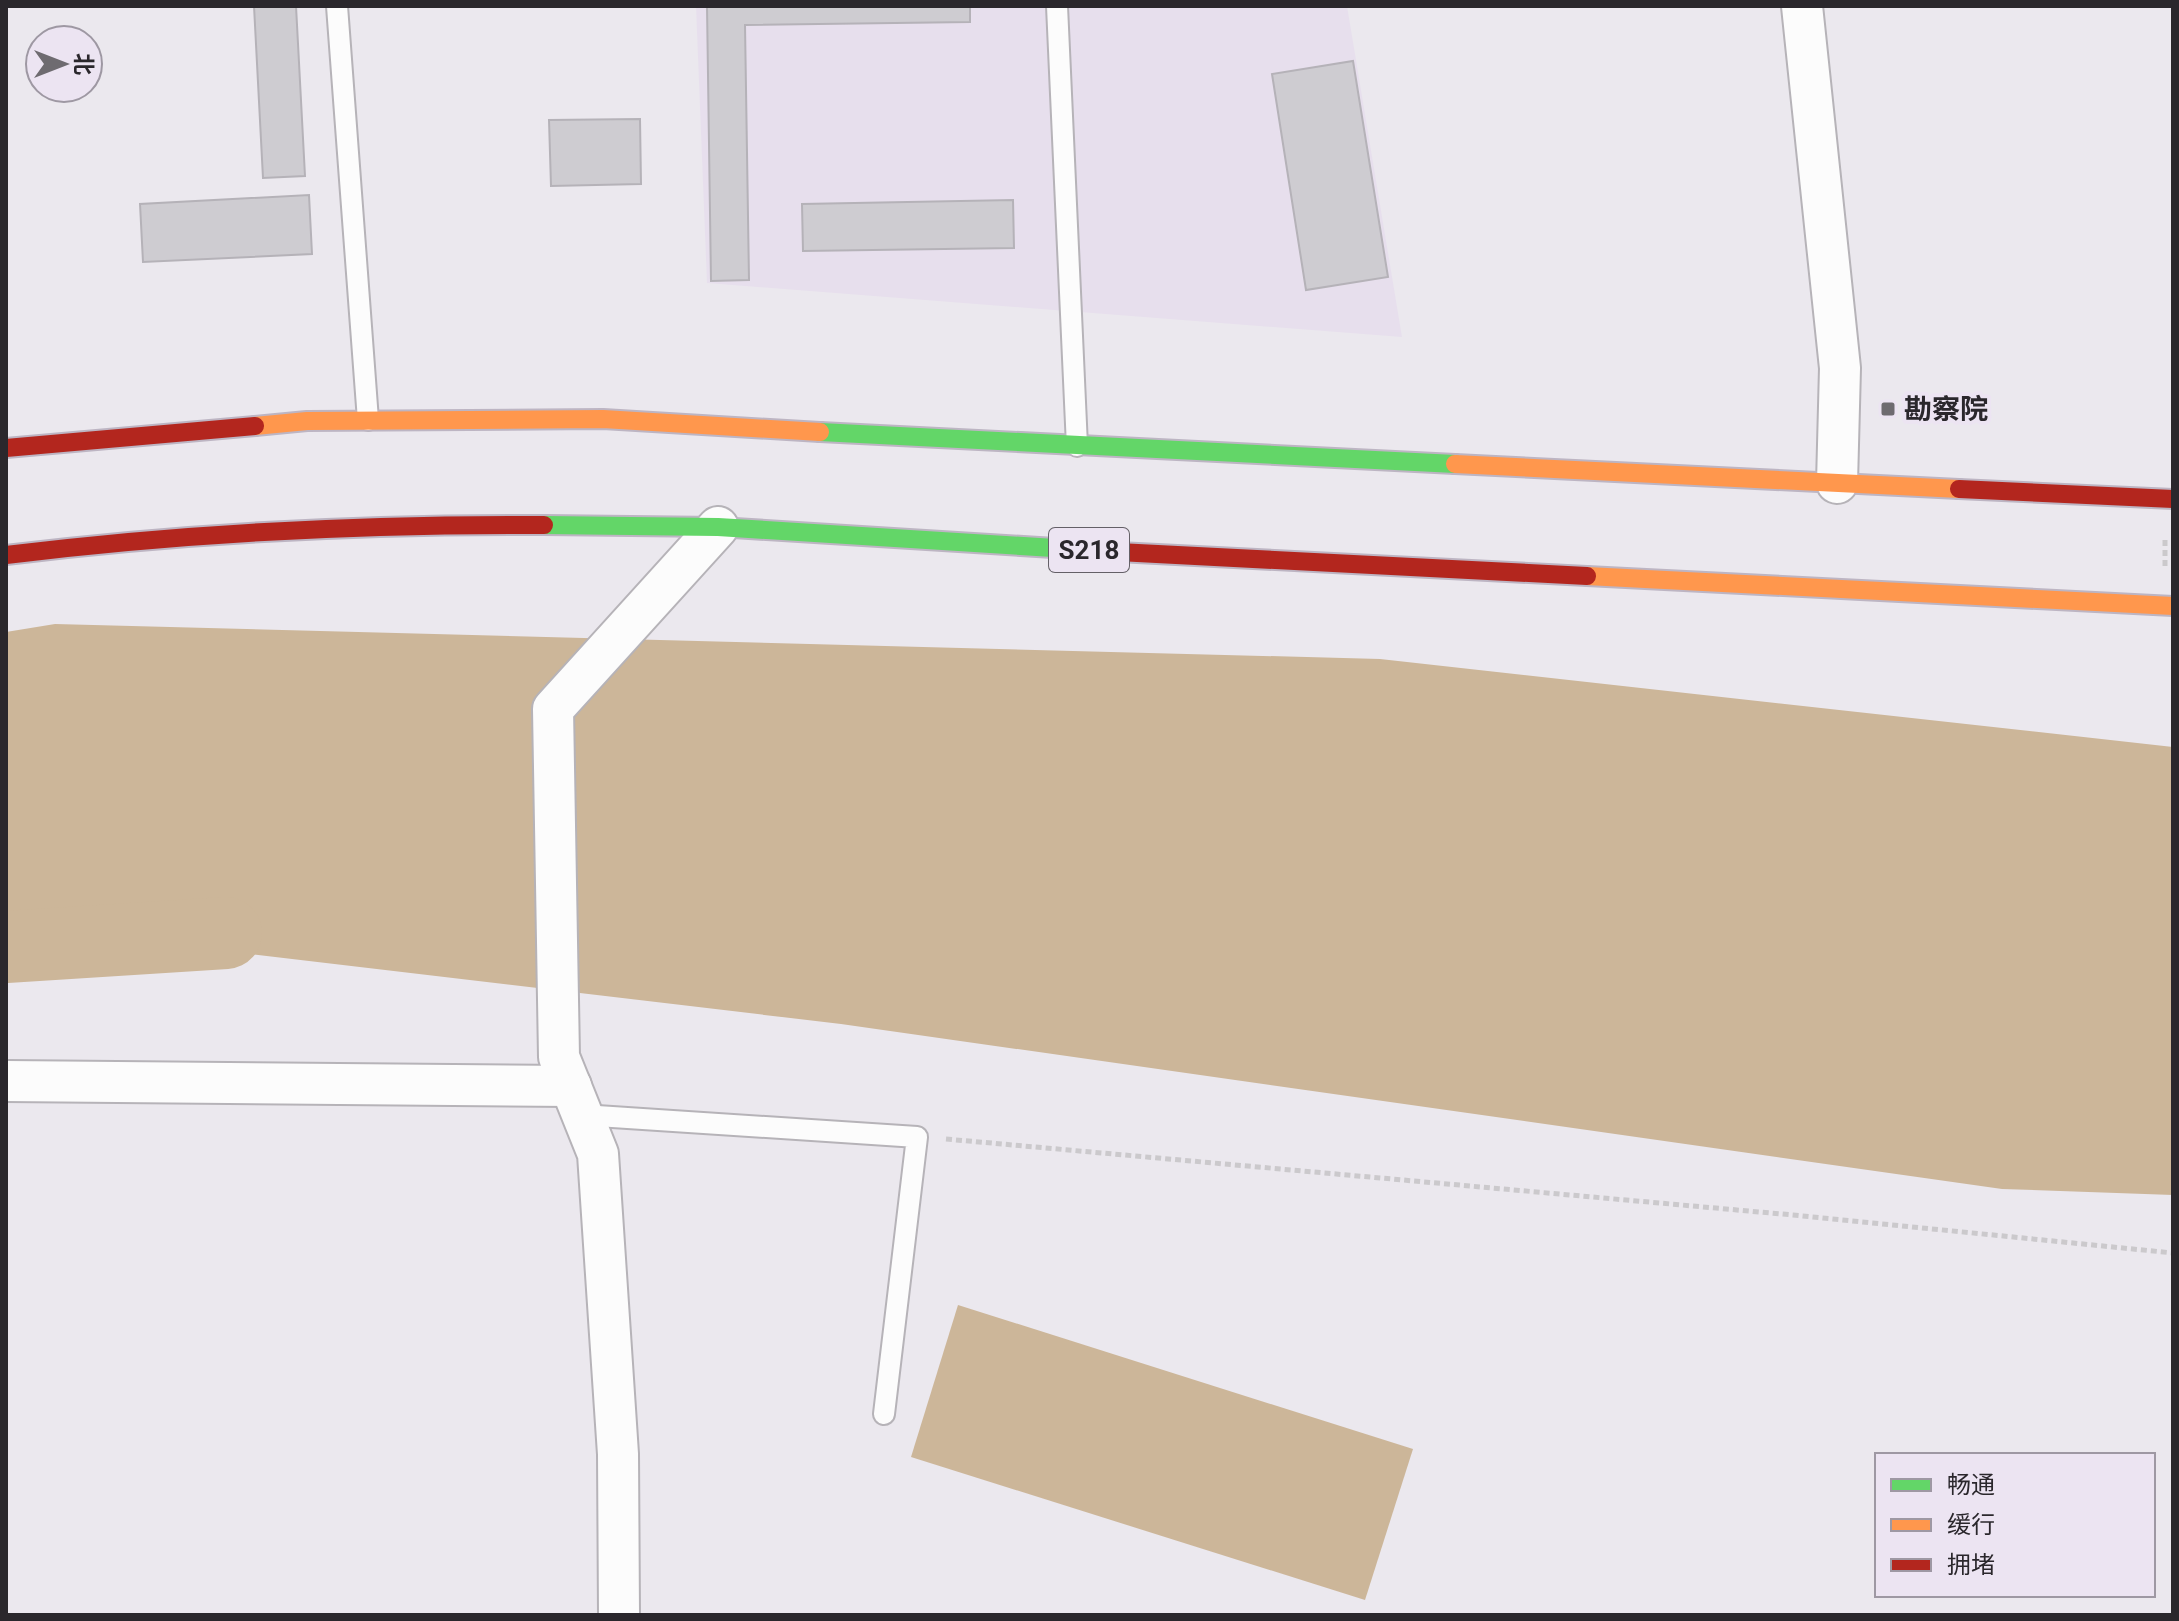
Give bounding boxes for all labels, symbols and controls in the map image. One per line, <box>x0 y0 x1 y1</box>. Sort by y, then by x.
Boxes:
north arrow <box>24 24 104 104</box>
text: 北 <box>71 53 96 75</box>
place label: 勘察院 <box>1904 393 1988 426</box>
marker: 勘察院 <box>1879 400 1897 418</box>
road number: S218 <box>1049 528 1129 572</box>
legend <box>1875 1453 2155 1597</box>
text: 畅通 <box>1947 1471 1995 1499</box>
text: 缓行 <box>1947 1511 1995 1539</box>
text: 拥堵 <box>1947 1551 1995 1579</box>

